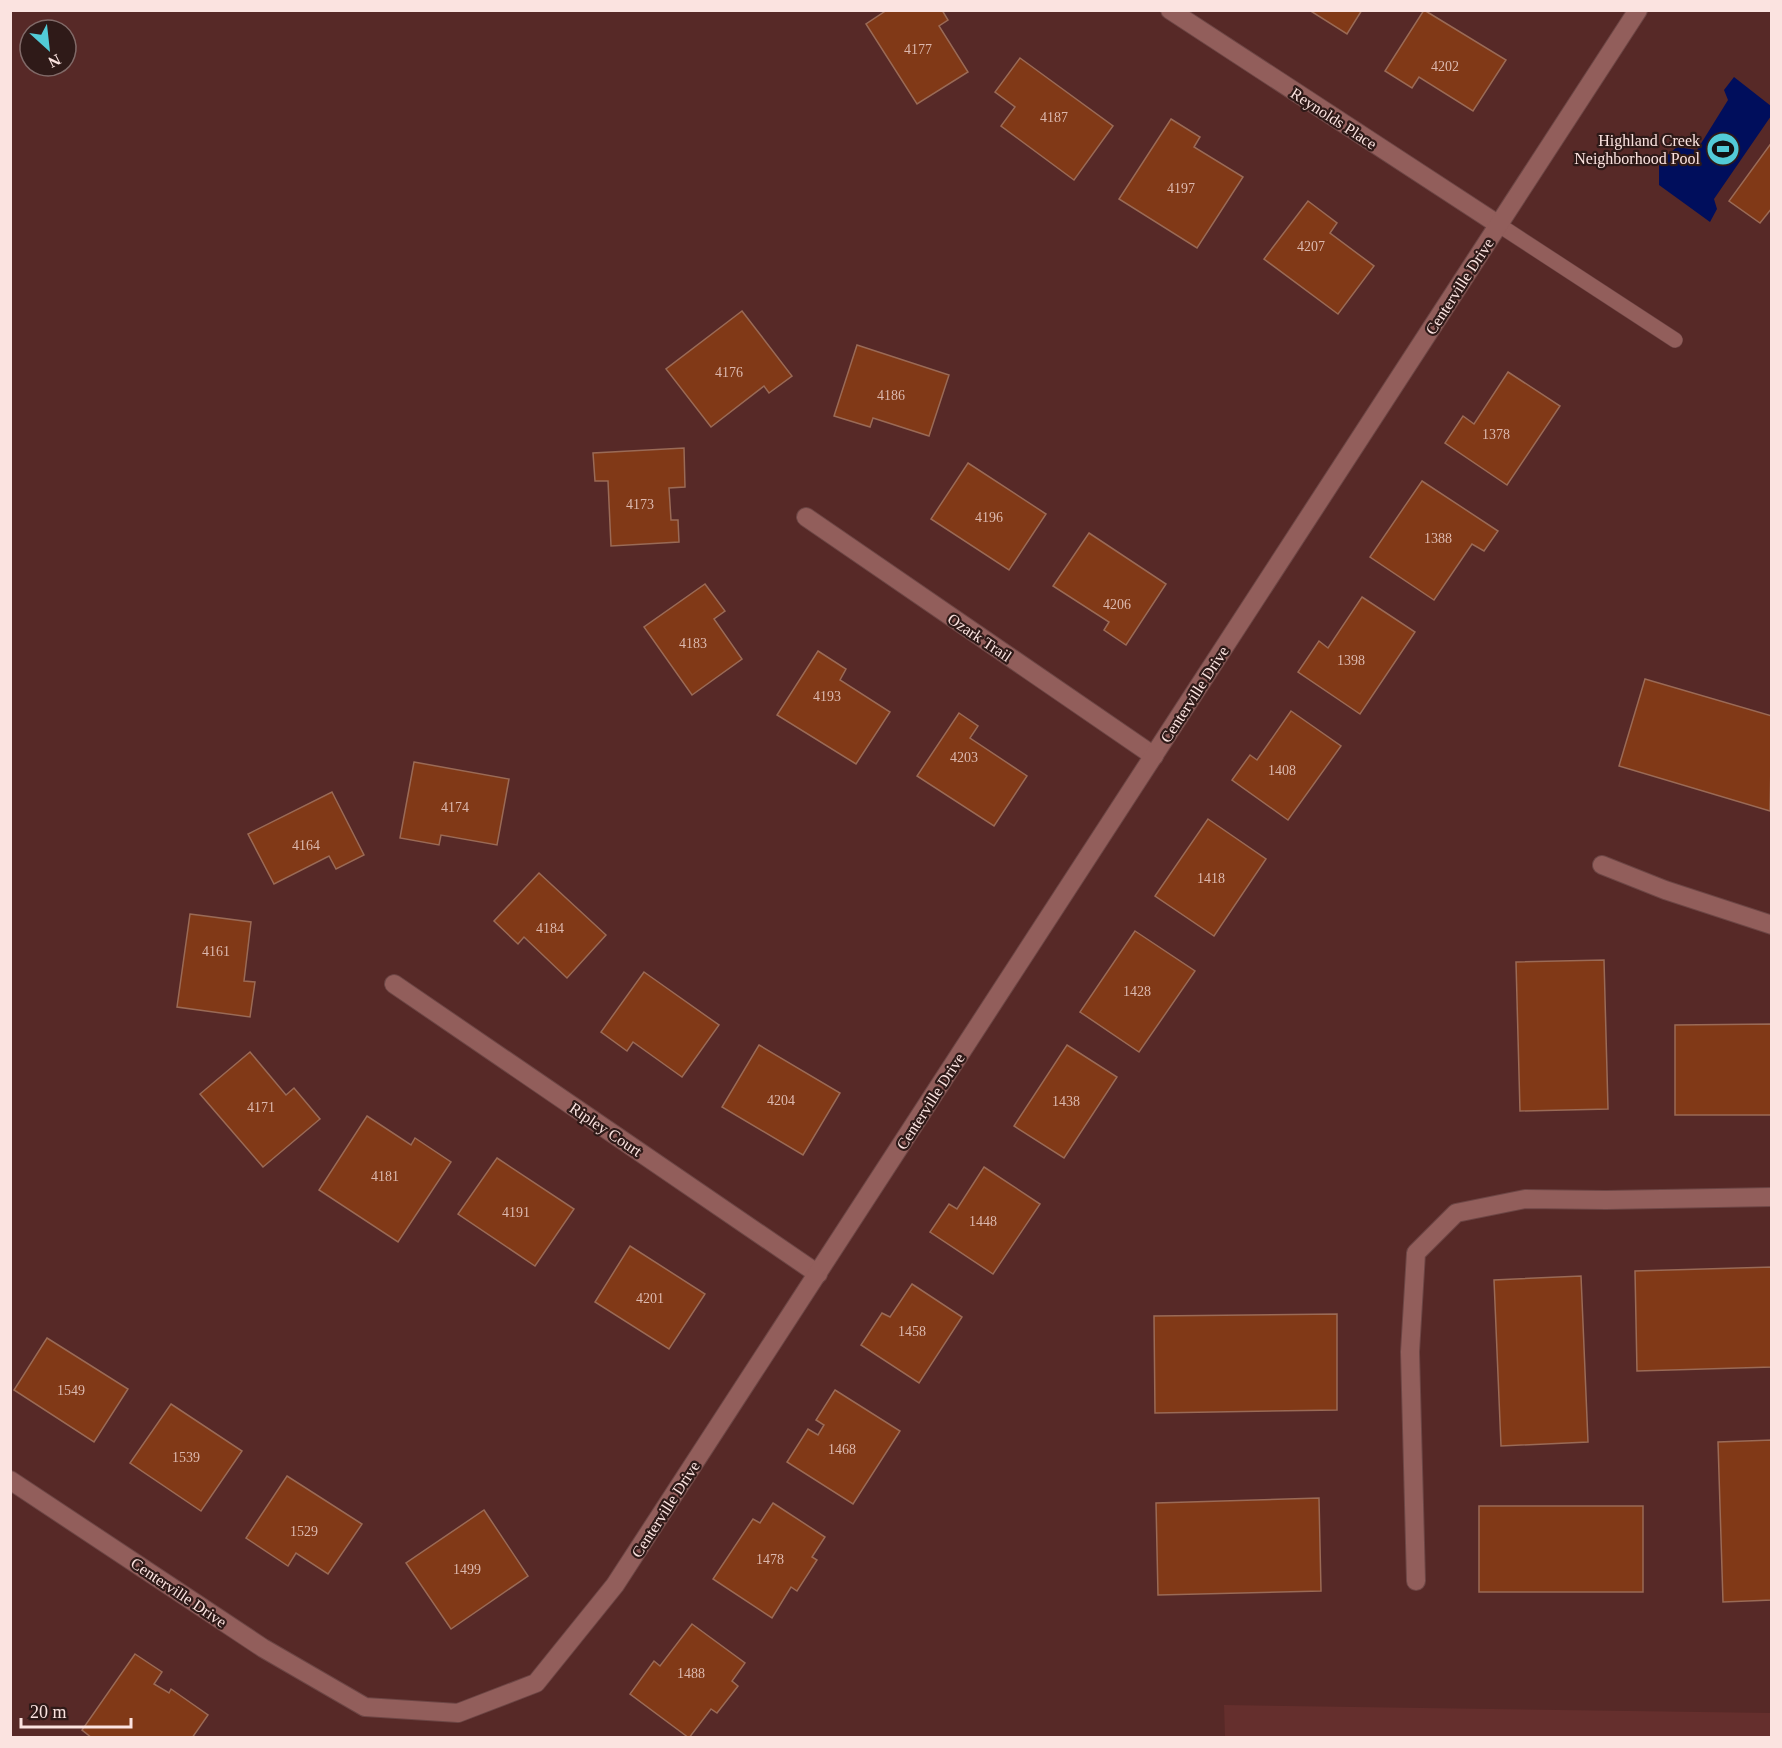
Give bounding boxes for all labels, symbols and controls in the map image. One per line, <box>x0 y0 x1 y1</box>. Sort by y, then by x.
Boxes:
north arrow <box>18 18 78 78</box>
house number: 4177 <box>904 42 932 57</box>
text: N <box>45 51 64 71</box>
house number: 4202 <box>1431 59 1459 74</box>
street label: Reynolds Place <box>1287 84 1380 153</box>
house number: 4187 <box>1040 110 1068 125</box>
sports icon: Highland Creek Neighborhood Pool <box>1705 131 1741 167</box>
place label: Highland Creek Neighborhood Pool <box>1574 132 1701 168</box>
house number: 4197 <box>1167 181 1195 196</box>
street label: Centerville Drive <box>1422 235 1497 338</box>
house number: 4207 <box>1297 239 1325 254</box>
house number: 4176 <box>715 365 743 380</box>
house number: 4186 <box>877 388 905 403</box>
house number: 1378 <box>1482 427 1510 442</box>
house number: 4173 <box>626 497 654 512</box>
house number: 4196 <box>975 510 1003 525</box>
house number: 1388 <box>1424 531 1452 546</box>
house number: 4206 <box>1103 597 1131 612</box>
street label: Ozark Trail <box>945 610 1015 665</box>
house number: 4183 <box>679 636 707 651</box>
street label: Centerville Drive <box>1157 643 1232 746</box>
house number: 1398 <box>1337 653 1365 668</box>
house number: 4193 <box>813 689 841 704</box>
house number: 4203 <box>950 750 978 765</box>
house number: 1408 <box>1268 763 1296 778</box>
house number: 4174 <box>441 800 469 815</box>
house number: 4164 <box>292 838 320 853</box>
house number: 1418 <box>1197 871 1225 886</box>
house number: 4184 <box>536 921 564 936</box>
house number: 4161 <box>202 944 230 959</box>
house number: 1428 <box>1123 984 1151 999</box>
street label: Centerville Drive <box>893 1050 968 1153</box>
house number: 4204 <box>767 1093 795 1108</box>
house number: 1438 <box>1052 1094 1080 1109</box>
street label: Ripley Court <box>566 1099 645 1161</box>
house number: 4171 <box>247 1100 275 1115</box>
house number: 4181 <box>371 1169 399 1184</box>
house number: 4191 <box>502 1205 530 1220</box>
house number: 1448 <box>969 1214 997 1229</box>
house number: 4201 <box>636 1291 664 1306</box>
house number: 1458 <box>898 1324 926 1339</box>
house number: 1549 <box>57 1383 85 1398</box>
house number: 1468 <box>828 1442 856 1457</box>
house number: 1539 <box>172 1450 200 1465</box>
street label: Centerville Drive <box>628 1458 703 1561</box>
house number: 1529 <box>290 1524 318 1539</box>
house number: 1478 <box>756 1552 784 1567</box>
street label: Centerville Drive <box>128 1554 230 1631</box>
house number: 1499 <box>453 1562 481 1577</box>
house number: 1488 <box>677 1666 705 1681</box>
scale bar <box>21 1691 130 1729</box>
text: 20 m <box>30 1702 67 1722</box>

